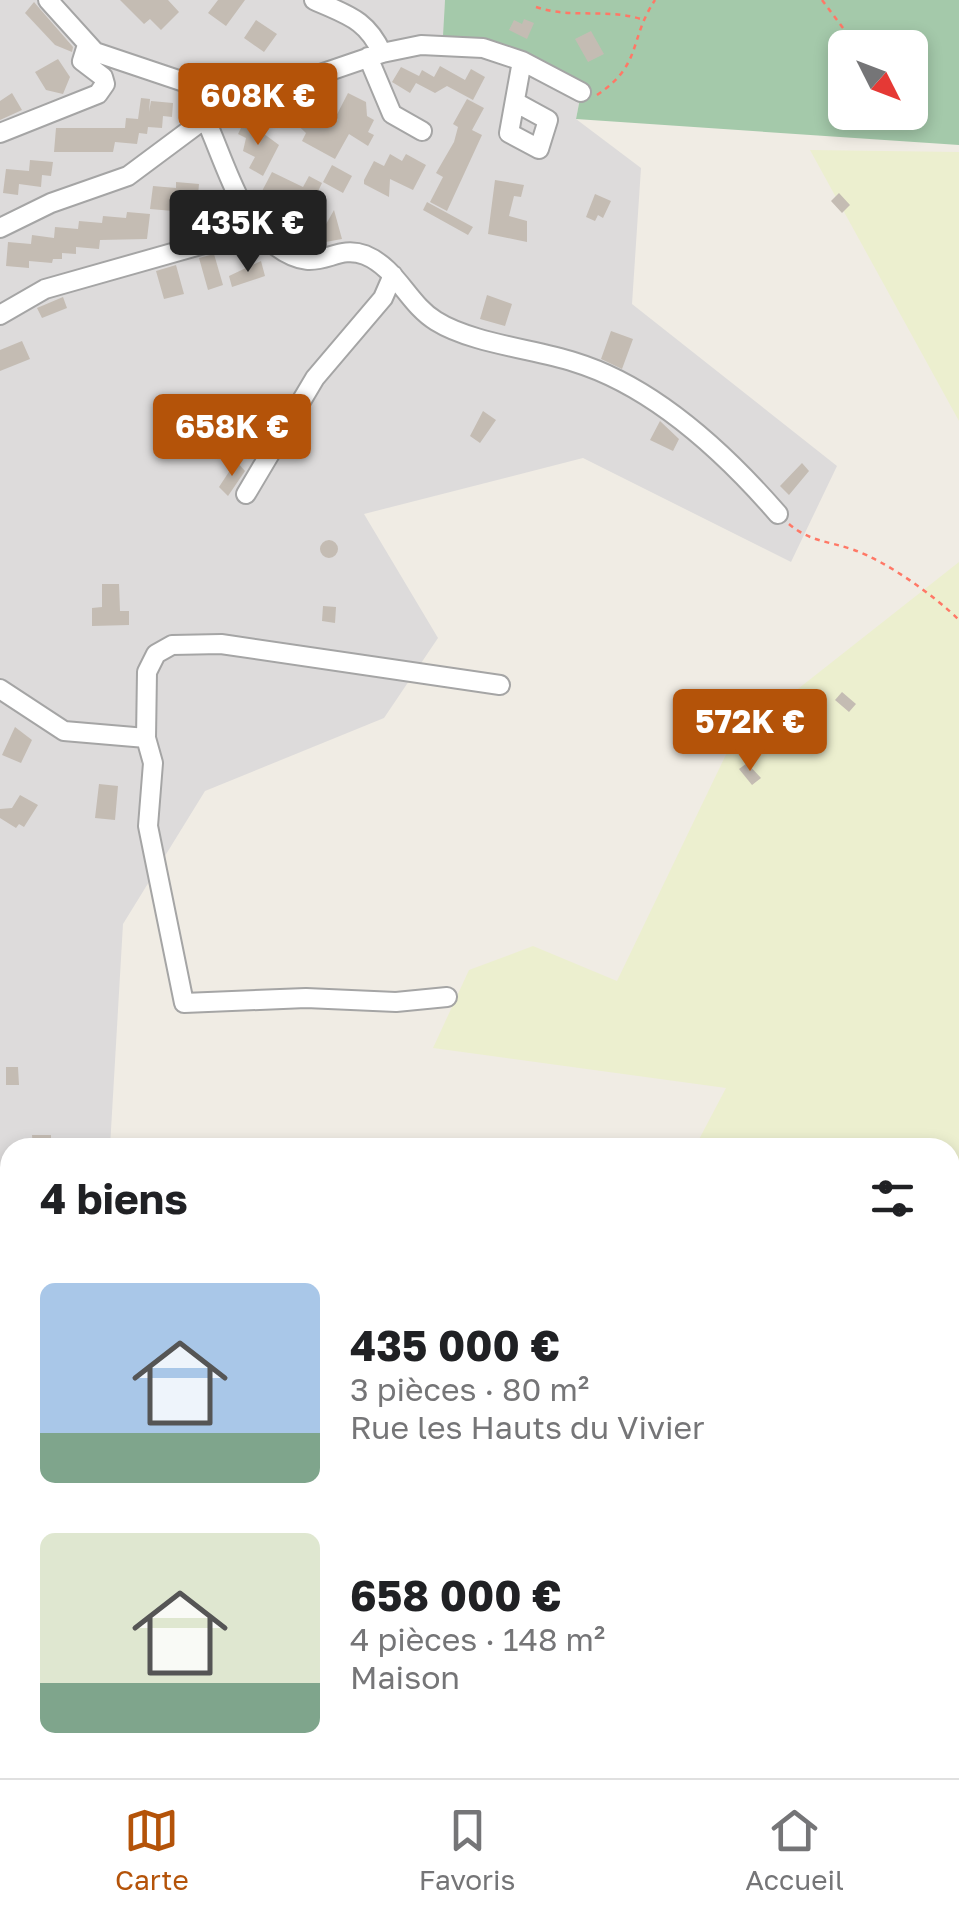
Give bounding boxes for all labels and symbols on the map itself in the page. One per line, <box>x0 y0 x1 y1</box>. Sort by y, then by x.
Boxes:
north arrow <box>828 30 928 130</box>
pin: 608K € <box>177 63 339 148</box>
pin: 435K € <box>167 190 329 275</box>
pin: 658K € <box>151 394 313 479</box>
pin: 572K € <box>669 689 831 774</box>

